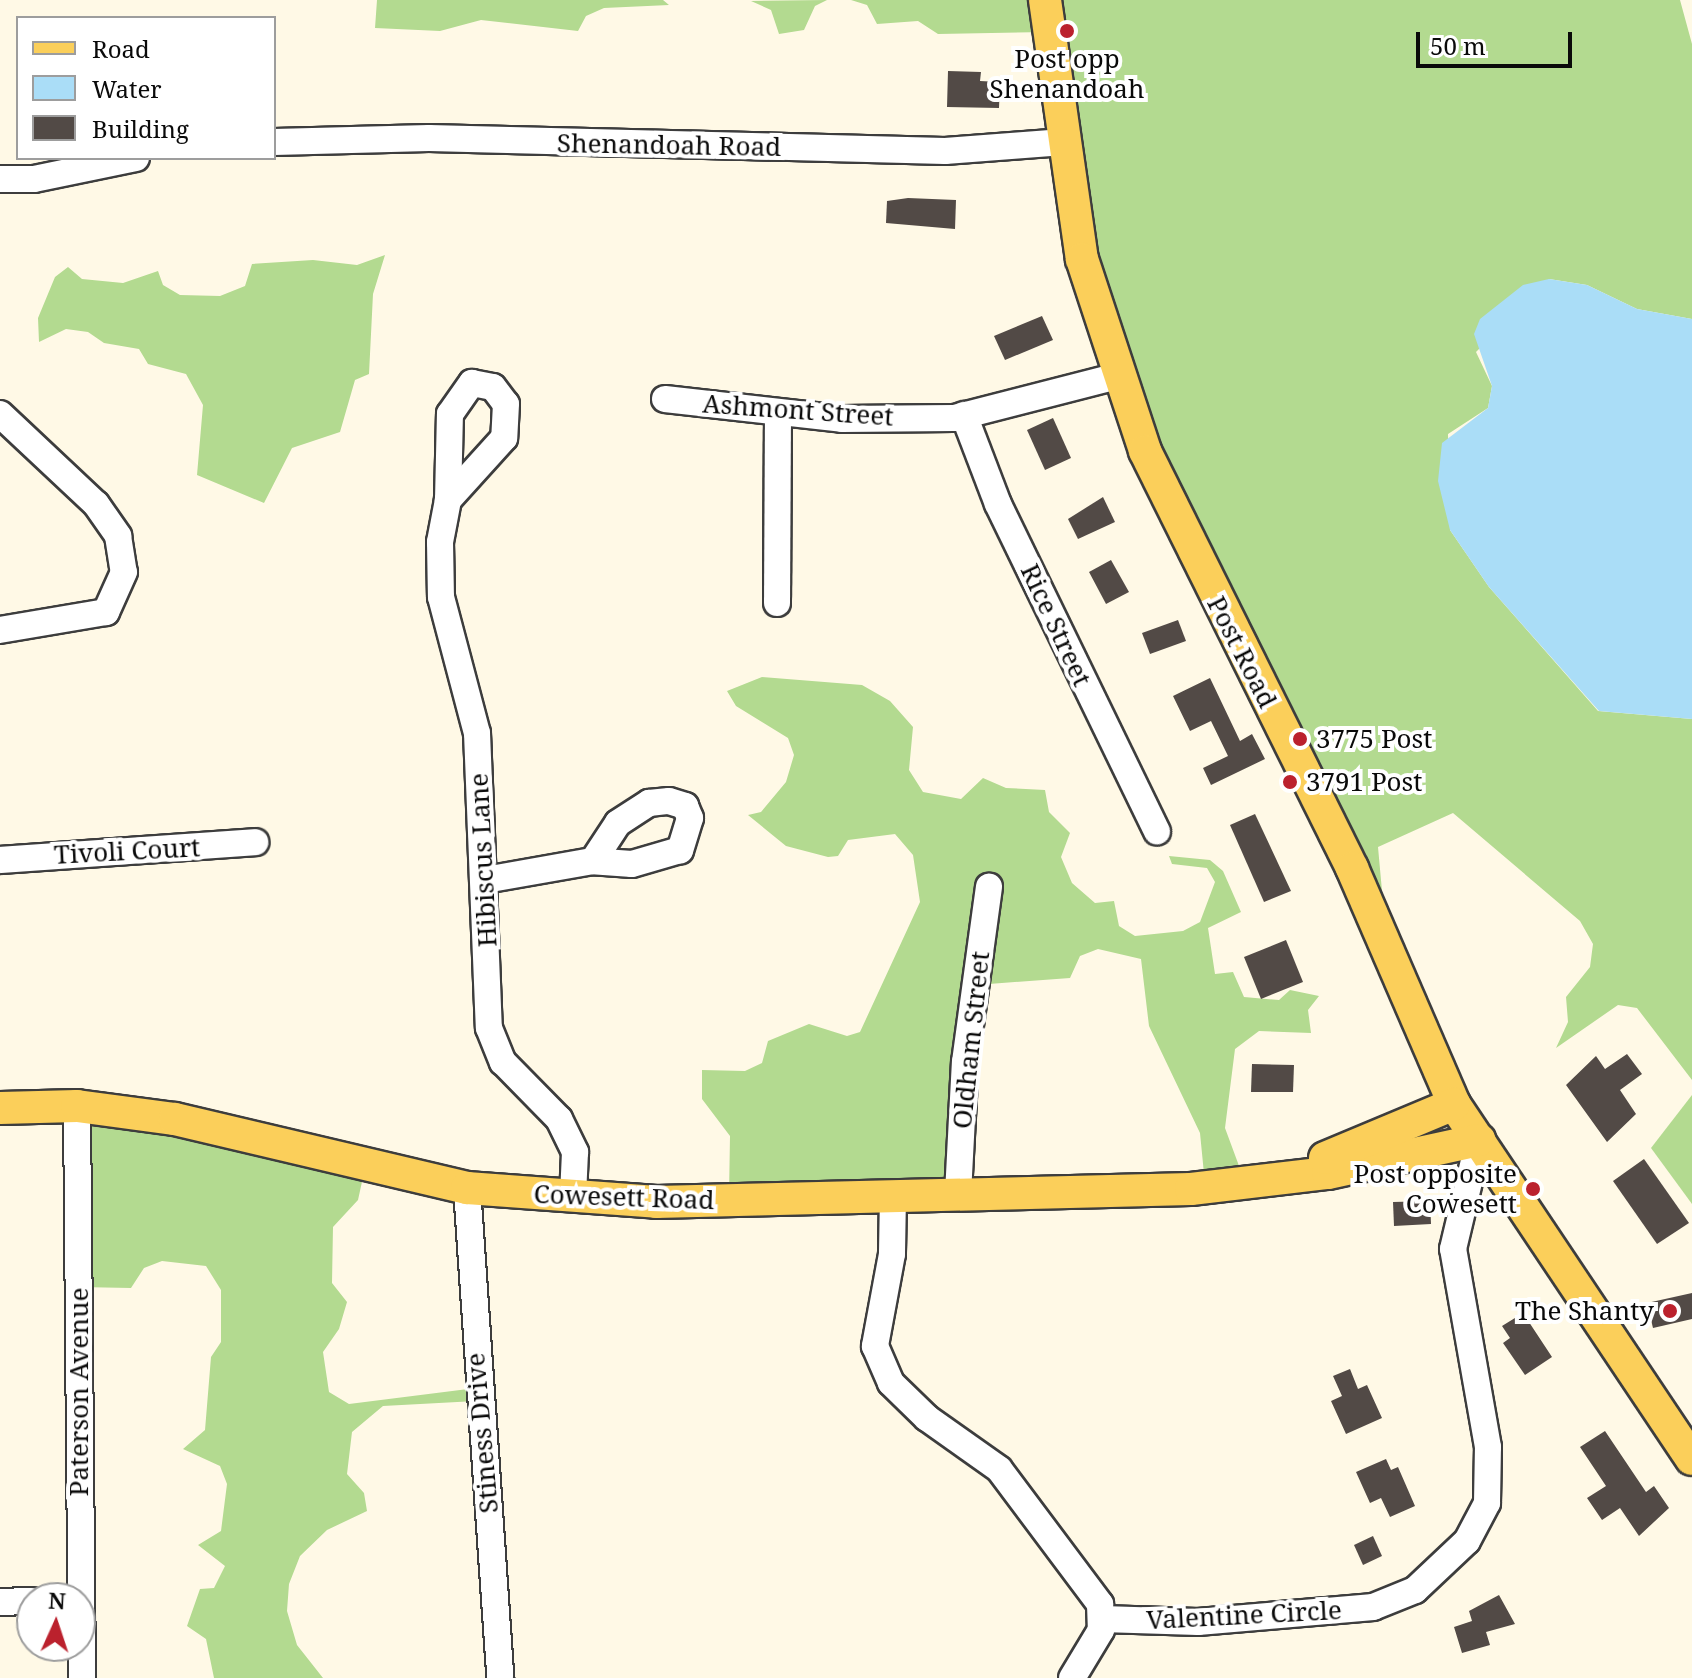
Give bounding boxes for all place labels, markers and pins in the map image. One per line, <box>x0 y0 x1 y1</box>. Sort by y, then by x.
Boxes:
marker: Post opp Shenandoah <box>1058 22 1076 40</box>
place label: Post opp Shenandoah <box>990 43 1144 104</box>
place label: 3775 Post <box>1316 723 1432 755</box>
marker: 3775 Post <box>1291 730 1309 748</box>
place label: 3791 Post <box>1306 766 1422 798</box>
marker: 3791 Post <box>1281 773 1299 791</box>
place label: Post opposite Cowesett <box>1354 1158 1517 1220</box>
marker: Post opposite Cowesett <box>1524 1180 1542 1198</box>
place label: The Shanty <box>1515 1295 1654 1327</box>
marker: The Shanty <box>1661 1302 1679 1320</box>

